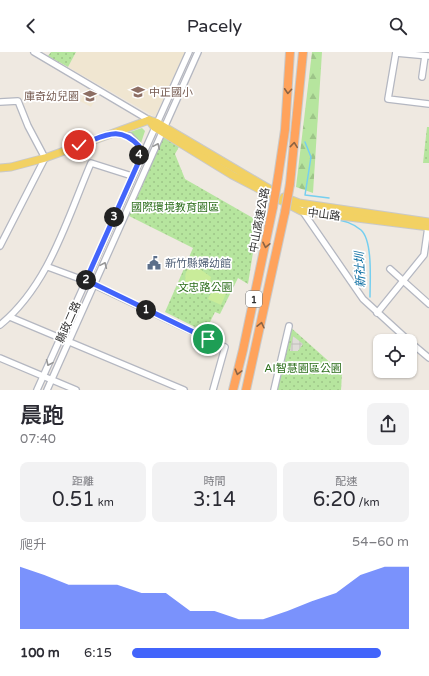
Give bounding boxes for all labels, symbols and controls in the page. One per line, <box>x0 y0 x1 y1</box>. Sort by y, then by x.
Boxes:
icon: back <box>20 15 42 37</box>
text: Pacely <box>187 15 242 37</box>
icon: search <box>387 15 409 37</box>
school or university icon: 中正國小 <box>130 84 146 100</box>
place label: 中正國小 <box>149 86 193 99</box>
school or university icon: 庫奇幼兒園 <box>82 88 98 104</box>
one-way arrow <box>283 88 292 94</box>
place label: 庫奇幼兒園 <box>24 90 79 103</box>
pin <box>62 128 96 162</box>
icon: check <box>68 134 90 156</box>
one-way arrow <box>289 142 298 148</box>
one-way arrow <box>152 143 160 151</box>
pin: 4 <box>129 145 149 165</box>
text: 4 <box>136 148 142 161</box>
street label: 中山高速公路 <box>247 186 272 254</box>
park label: 國際環境教育園區 <box>131 201 219 214</box>
street label: 中山路 <box>307 206 341 223</box>
pin: 3 <box>104 207 124 227</box>
text: 3 <box>111 210 117 223</box>
one-way arrow <box>262 242 270 248</box>
water label: 新社圳 <box>352 250 368 288</box>
public building icon: 新竹縣婦幼館 <box>146 255 162 271</box>
place label: 新竹縣婦幼館 <box>165 257 231 270</box>
one-way arrow <box>99 262 107 269</box>
pin: 2 <box>76 270 96 290</box>
text: 2 <box>83 273 89 286</box>
park label: 文忠路公園 <box>178 281 233 294</box>
road number: 1 <box>246 291 262 307</box>
street label: 縣政二路 <box>54 299 83 345</box>
pin: 1 <box>136 300 156 320</box>
text: 1 <box>143 303 149 316</box>
pin <box>191 322 225 356</box>
one-way arrow <box>257 322 265 328</box>
icon: arrive <box>197 328 219 350</box>
map controls <box>373 334 417 378</box>
button: locate <box>373 334 417 378</box>
one-way arrow <box>46 358 54 366</box>
park label: AI智慧園區公園 <box>264 362 342 375</box>
one-way arrow <box>234 369 242 375</box>
text: 晨跑 <box>20 403 64 429</box>
button: share <box>367 403 409 445</box>
text: 07:40 <box>20 431 56 447</box>
text: 距離 <box>72 475 94 488</box>
text: 時間 <box>203 475 225 488</box>
text: 配速 <box>335 475 357 488</box>
text: 0.51 <box>52 488 95 512</box>
text: 3:14 <box>193 488 236 512</box>
text: 6:20 <box>313 488 356 512</box>
text: km <box>95 496 114 509</box>
text: /km <box>356 496 380 509</box>
text: 54–60 m <box>352 534 409 550</box>
text: 爬升 <box>20 537 46 553</box>
text: 100 m <box>20 645 60 661</box>
text: 6:15 <box>84 645 112 661</box>

